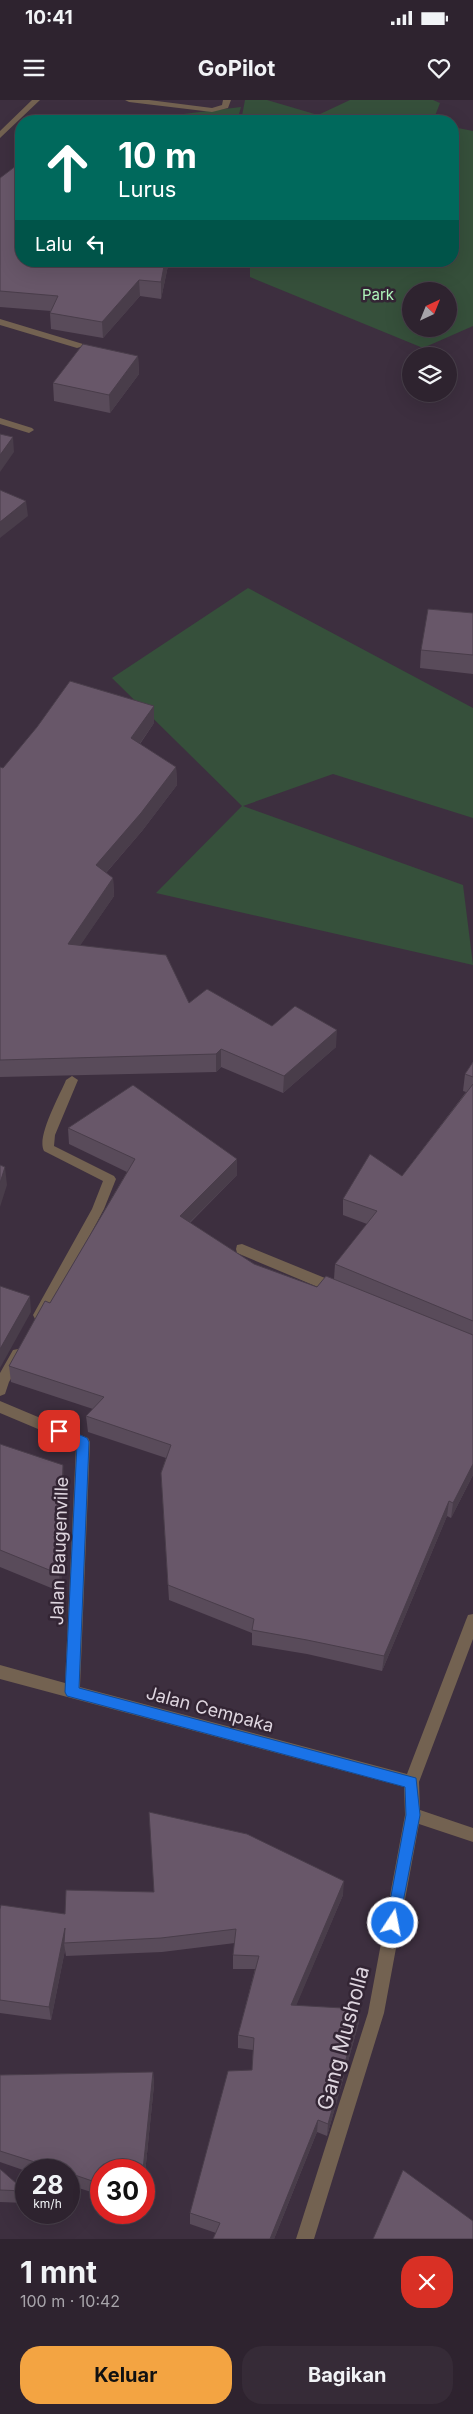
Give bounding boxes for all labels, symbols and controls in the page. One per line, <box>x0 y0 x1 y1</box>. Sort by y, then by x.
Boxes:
text: 10:41 <box>25 6 73 29</box>
icon: menu <box>20 54 48 82</box>
icon: heart <box>425 54 453 82</box>
text: GoPilot <box>198 55 275 81</box>
text: 10 m <box>118 134 197 176</box>
icon: ahead <box>35 135 100 200</box>
text: Lurus <box>118 176 176 202</box>
icon: left <box>82 230 110 258</box>
text: Lalu <box>35 233 72 256</box>
north arrow <box>402 282 458 338</box>
map controls <box>402 282 457 402</box>
park label: Park <box>362 285 395 304</box>
button: layers <box>402 347 457 402</box>
pin <box>38 1410 80 1452</box>
icon: arrive <box>45 1417 73 1445</box>
street label: Jalan Baugenville <box>46 1476 72 1626</box>
street label: Jalan Cempaka <box>144 1682 276 1736</box>
position arrow <box>366 1896 418 1948</box>
street label: Gang Musholla <box>312 1963 374 2113</box>
speed limit sign: 30 <box>90 2159 155 2224</box>
text: 28 <box>31 2170 64 2200</box>
text: km/h <box>33 2196 62 2211</box>
text: 1 mnt <box>20 2254 97 2290</box>
button: close <box>401 2256 453 2308</box>
text: 100 m · 10:42 <box>20 2291 120 2311</box>
button: Keluar <box>20 2346 232 2404</box>
button: Bagikan <box>242 2346 453 2404</box>

